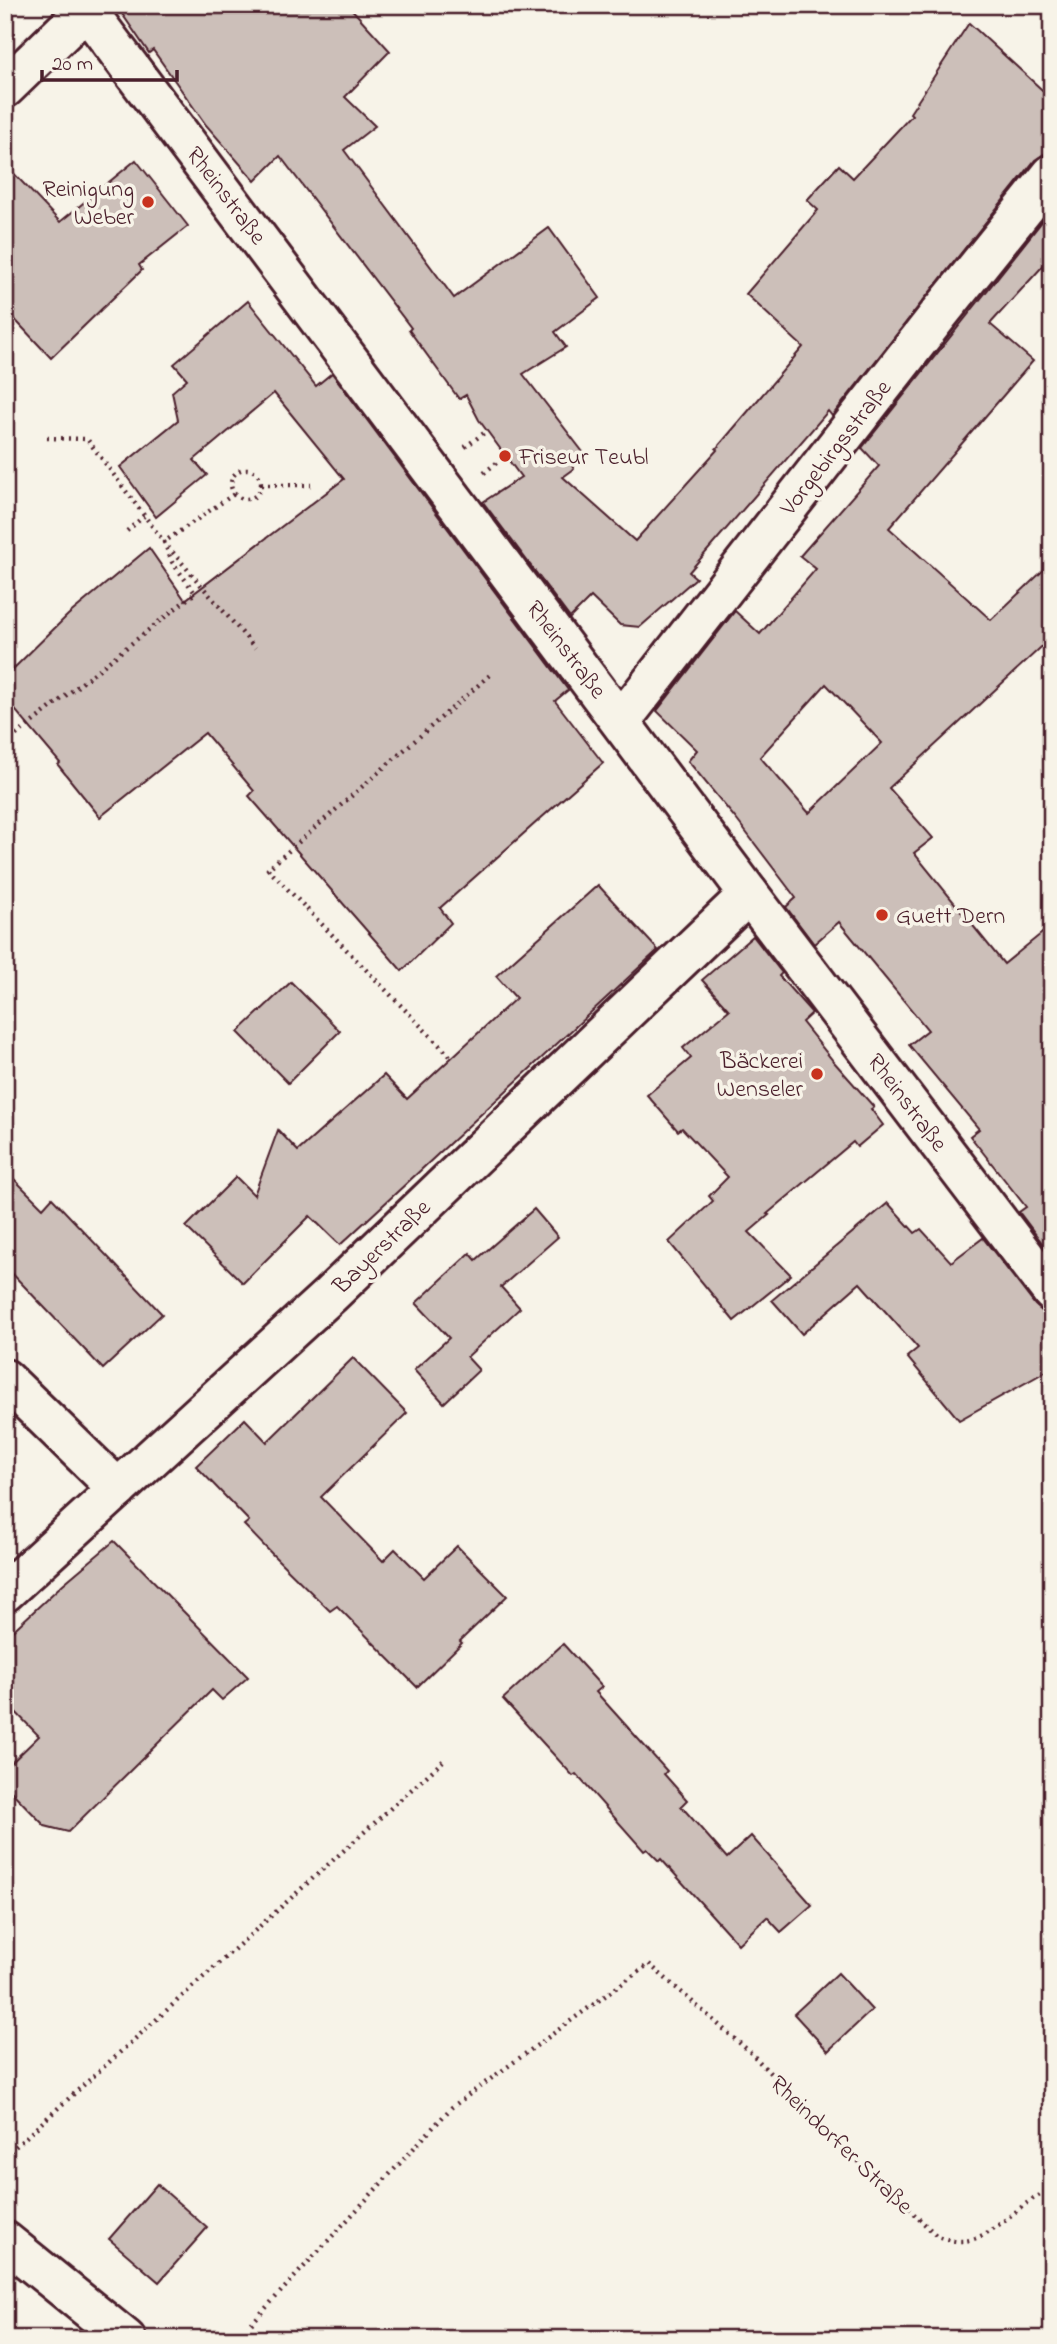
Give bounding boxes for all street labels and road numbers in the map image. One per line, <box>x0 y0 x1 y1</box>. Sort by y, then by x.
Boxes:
street label: Rheinstraße <box>176 140 274 253</box>
street label: Vorgebirgsstraße <box>772 373 901 525</box>
street label: Rheinstraße <box>516 594 614 707</box>
street label: Rheinstraße <box>857 1047 955 1160</box>
street label: Bayerstraße <box>325 1192 441 1305</box>
street label: Rheindorfer Straße <box>761 2068 920 2224</box>

